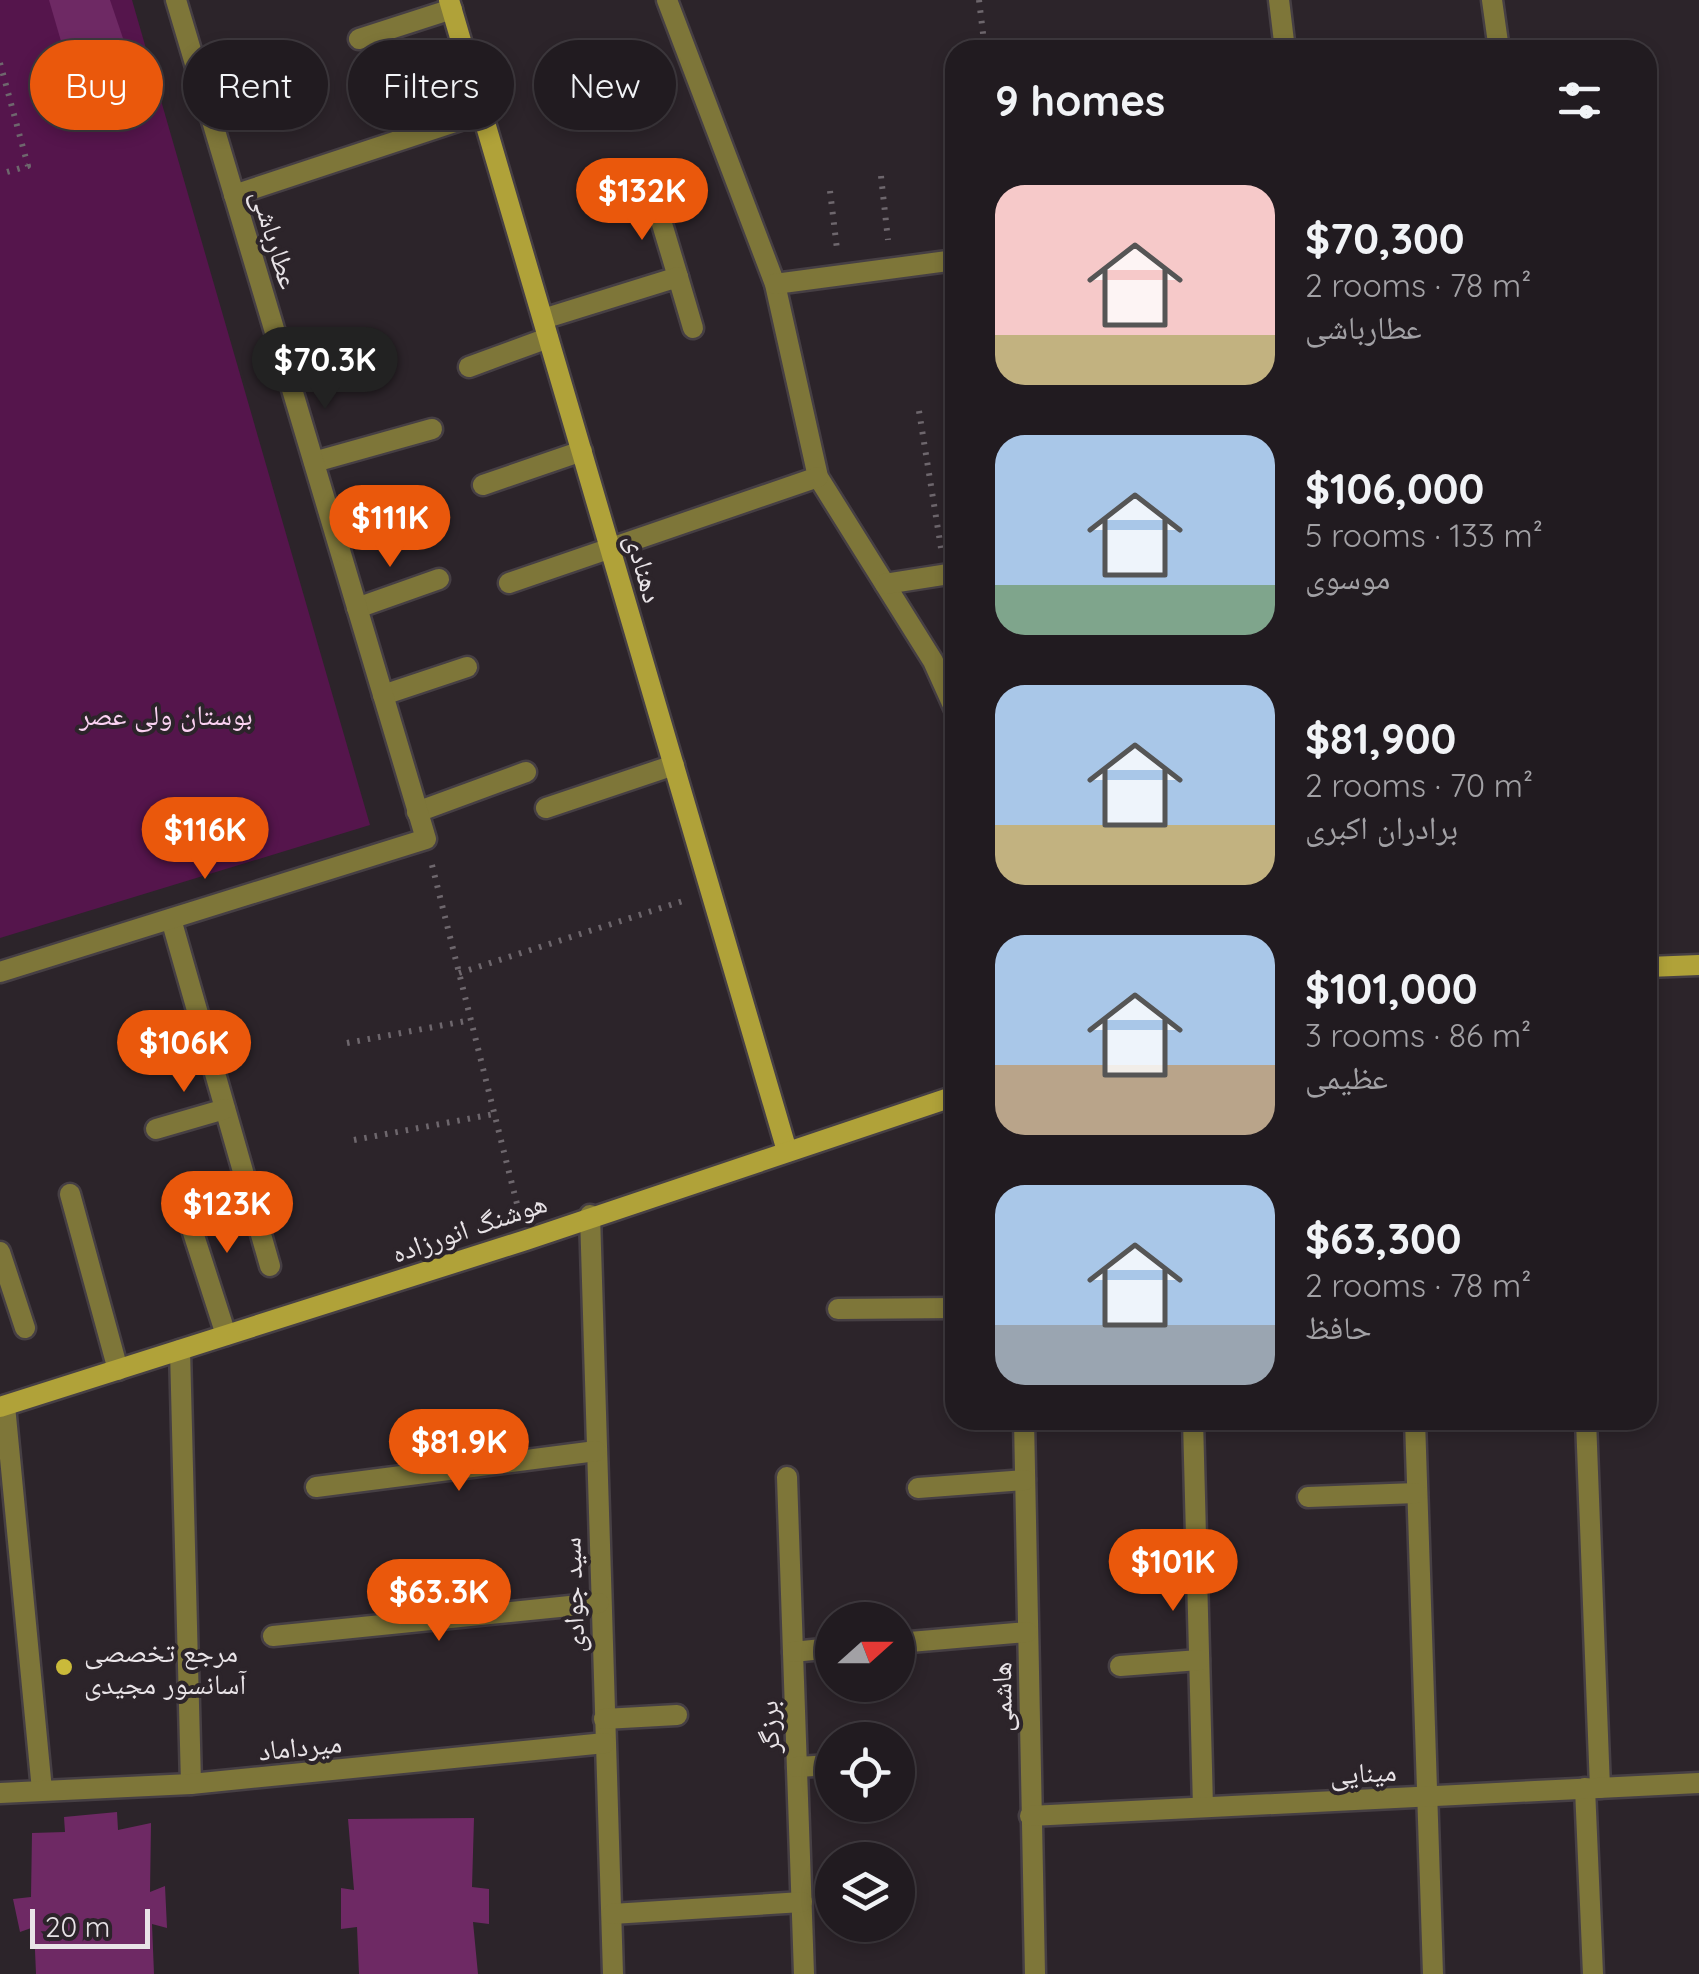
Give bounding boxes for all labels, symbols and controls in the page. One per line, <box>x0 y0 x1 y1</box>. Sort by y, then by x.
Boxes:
chip: Buy <box>30 40 163 130</box>
chip: Rent <box>183 40 328 130</box>
chip: Filters <box>348 40 514 130</box>
chip: New <box>534 40 676 130</box>
icon: filters <box>1552 73 1607 128</box>
text: 9 homes <box>995 74 1165 127</box>
pin: $132K <box>572 158 712 243</box>
text: $132K <box>598 170 686 210</box>
street label: عطارباشی <box>243 185 308 293</box>
text: $70,300 <box>1305 212 1465 265</box>
icon: home <box>1075 225 1195 345</box>
text: 2 rooms · 78 m² <box>1305 265 1531 305</box>
text: عطارباشی <box>1305 307 1422 347</box>
pin: $70.3K <box>244 327 406 412</box>
text: $70.3K <box>274 339 376 379</box>
text: $106,000 <box>1305 462 1484 515</box>
icon: home <box>1075 475 1195 595</box>
pin: $111K <box>320 485 460 570</box>
text: $111K <box>351 497 429 537</box>
text: 5 rooms · 133 m² <box>1305 515 1543 555</box>
street label: دهنادی <box>619 530 671 606</box>
text: موسوی <box>1305 557 1390 597</box>
park label: بوستان ولی عصر <box>78 697 253 733</box>
text: $81,900 <box>1305 712 1456 765</box>
icon: home <box>1075 725 1195 845</box>
text: 2 rooms · 70 m² <box>1305 765 1533 805</box>
pin: $116K <box>135 797 275 882</box>
text: برادران اکبری <box>1305 807 1458 847</box>
text: $116K <box>164 809 246 849</box>
text: $101,000 <box>1305 962 1477 1015</box>
icon: home <box>1075 975 1195 1095</box>
pin: $106K <box>114 1010 254 1095</box>
text: 3 rooms · 86 m² <box>1305 1015 1531 1055</box>
text: $106K <box>139 1022 229 1062</box>
text: عظیمی <box>1305 1057 1388 1097</box>
pin: $123K <box>157 1171 297 1256</box>
text: $123K <box>183 1183 271 1223</box>
street label: هوشنگ انورزاده <box>387 1184 551 1270</box>
text: $63,300 <box>1305 1212 1462 1265</box>
icon: home <box>1075 1225 1195 1345</box>
text: 2 rooms · 78 m² <box>1305 1265 1531 1305</box>
text: حافظ <box>1305 1307 1372 1347</box>
pin: $81.9K <box>378 1409 540 1494</box>
text: $81.9K <box>411 1421 507 1461</box>
pin: $101K <box>1103 1529 1243 1614</box>
street label: سید جوادی <box>552 1536 592 1654</box>
text: $101K <box>1131 1541 1215 1581</box>
pin: $63.3K <box>358 1559 520 1644</box>
text: $63.3K <box>389 1571 489 1611</box>
north arrow <box>815 1602 915 1702</box>
map controls <box>815 1602 915 1942</box>
place label: مرجع تخصصی آسانسور مجیدی <box>84 1634 247 1701</box>
marker: مرجع تخصصی آسانسور مجیدی <box>53 1656 75 1678</box>
street label: هاشمی <box>983 1661 1020 1733</box>
street label: برزگر <box>750 1700 786 1755</box>
button: locate <box>815 1722 915 1822</box>
street label: میرداماد <box>256 1724 344 1768</box>
street label: مینایی <box>1329 1753 1397 1792</box>
button: layers <box>815 1842 915 1942</box>
scale bar <box>30 1904 150 1948</box>
text: 20 m <box>45 1909 110 1944</box>

